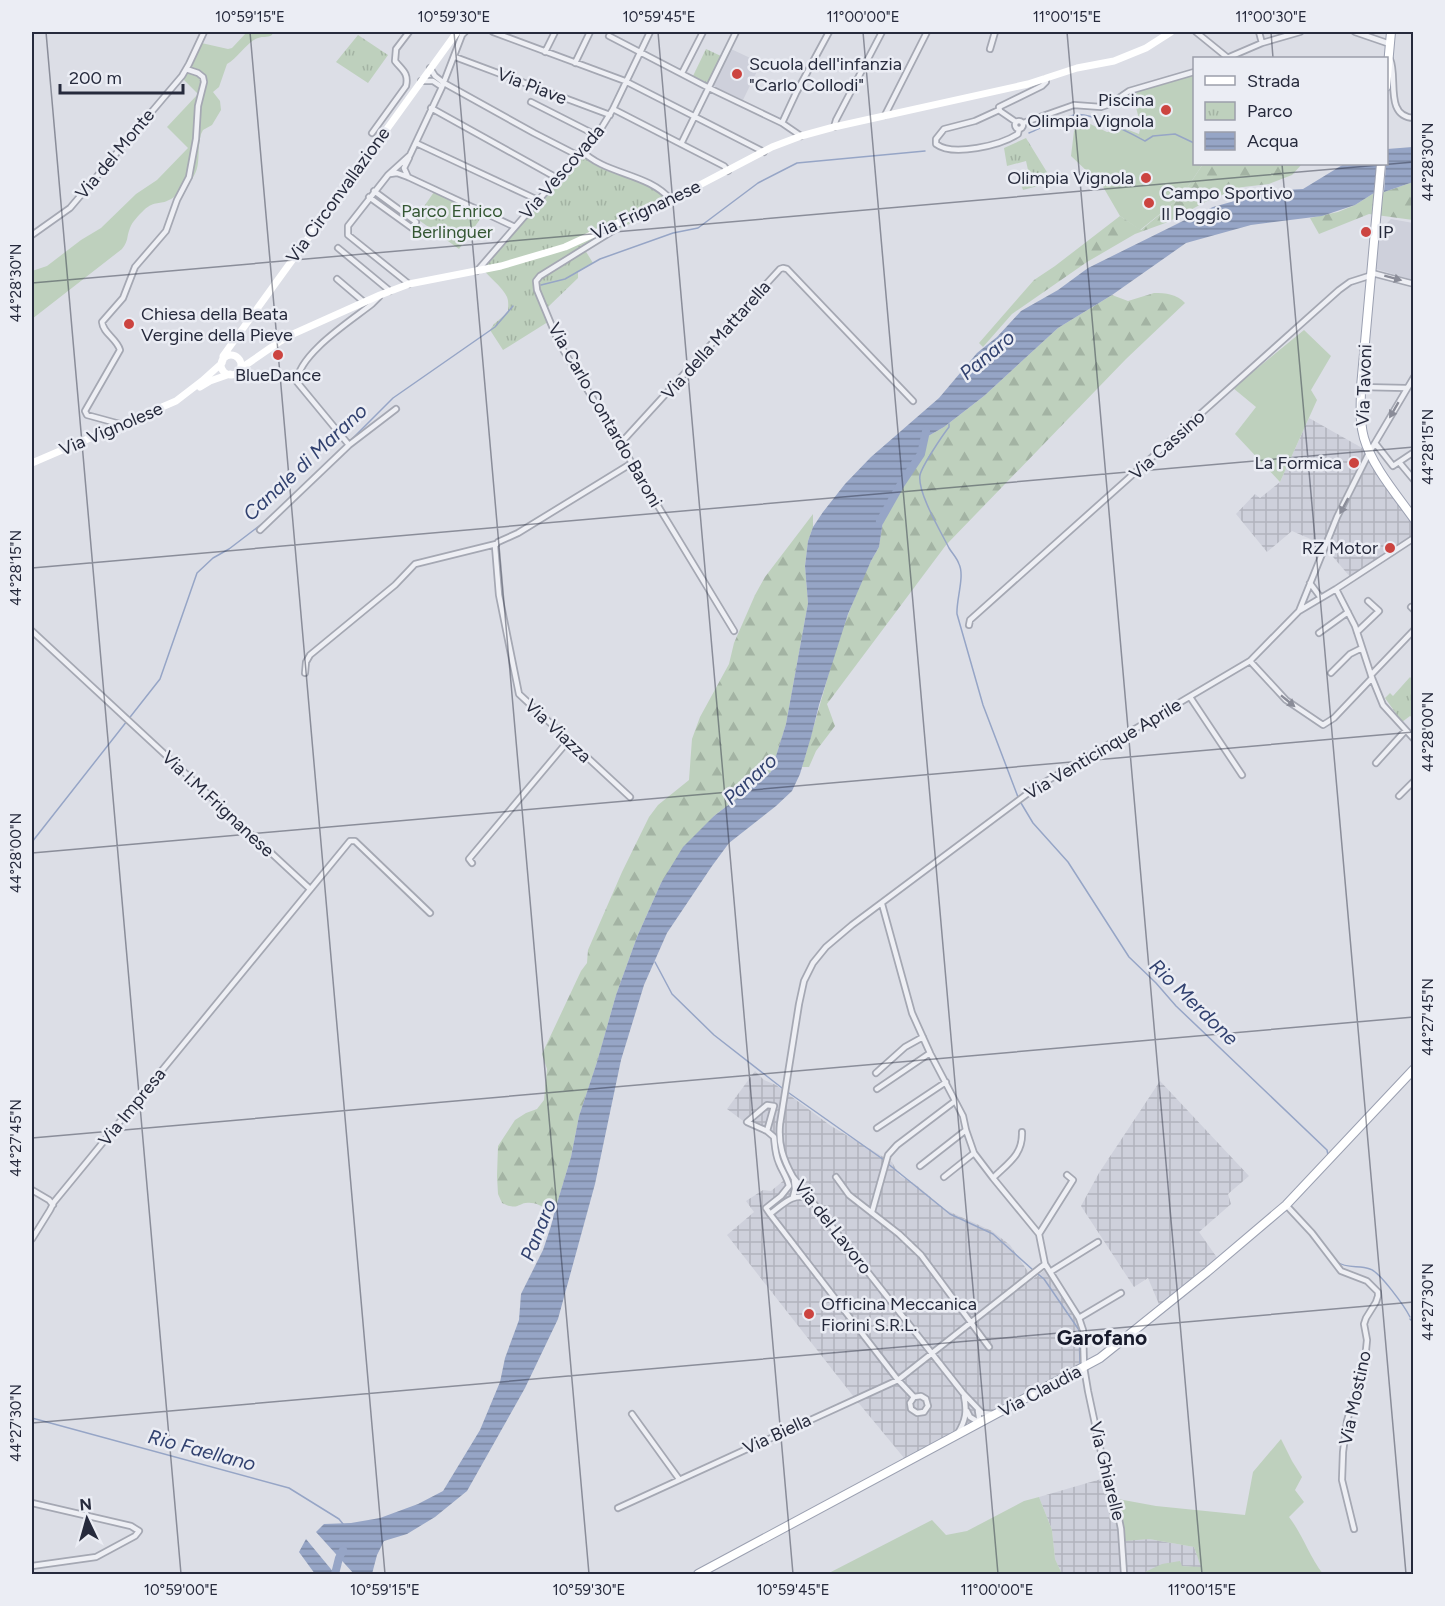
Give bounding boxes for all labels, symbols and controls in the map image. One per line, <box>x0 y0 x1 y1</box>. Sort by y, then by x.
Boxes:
text: 10°59'15"E <box>215 8 285 26</box>
text: 10°59'30"E <box>418 8 490 26</box>
text: 10°59'45"E <box>622 8 696 26</box>
text: 11°00'00"E <box>826 8 900 26</box>
text: 11°00'15"E <box>1033 8 1101 26</box>
text: 11°00'30"E <box>1235 8 1307 26</box>
place label: Scuola dell'infanzia "Carlo Collodi" <box>749 53 902 96</box>
scale bar <box>60 57 183 95</box>
legend <box>1193 57 1388 165</box>
street label: Via Piave <box>494 63 570 109</box>
text: 200 m <box>69 67 122 89</box>
marker: Scuola dell'infanzia "Carlo Collodi" <box>730 67 744 81</box>
text: Strada <box>1247 70 1300 92</box>
place label: Piscina Olimpia Vignola <box>1027 89 1154 132</box>
text: Parco <box>1247 100 1293 122</box>
marker: Piscina Olimpia Vignola <box>1159 103 1173 117</box>
street label: Via del Monte <box>71 104 159 204</box>
street label: Via Vescovada <box>515 120 609 224</box>
street label: Via Circonvallazione <box>281 123 395 267</box>
text: 44°28'30"N <box>1419 123 1437 201</box>
text: Acqua <box>1247 130 1298 152</box>
place label: Olimpia Vignola <box>1007 167 1134 189</box>
marker: Olimpia Vignola <box>1139 171 1153 185</box>
street label: Via Frignanese <box>588 175 704 245</box>
place label: Campo Sportivo Il Poggio <box>1161 182 1293 225</box>
marker: Campo Sportivo Il Poggio <box>1142 196 1156 210</box>
park label: Parco Enrico Berlinguer <box>401 200 503 243</box>
place label: IP <box>1378 221 1393 243</box>
marker: IP <box>1359 225 1373 239</box>
text: 44°28'30"N <box>7 244 25 322</box>
one-way arrow <box>1384 274 1402 284</box>
street label: Via della Mattarella <box>657 276 775 404</box>
place label: Chiesa della Beata Vergine della Pieve <box>141 303 293 346</box>
marker: Chiesa della Beata Vergine della Pieve <box>122 317 136 331</box>
street label: Via Carlo Contardo Baroni <box>543 319 667 511</box>
water label: Panaro <box>955 325 1020 385</box>
street label: Via Tavoni <box>1352 344 1376 426</box>
marker: BlueDance <box>271 348 285 362</box>
place label: BlueDance <box>235 364 321 386</box>
street label: Via Vignolese <box>56 397 166 461</box>
water label: Canale di Marano <box>238 398 372 526</box>
one-way arrow <box>1389 402 1399 419</box>
street label: Via Cassino <box>1125 405 1209 485</box>
text: 44°28'15"N <box>1419 409 1437 485</box>
place label: La Formica <box>1254 452 1342 474</box>
marker: La Formica <box>1347 456 1361 470</box>
one-way arrow <box>1339 497 1349 514</box>
text: 44°28'15"N <box>7 530 25 606</box>
place label: RZ Motor <box>1302 537 1378 559</box>
marker: RZ Motor <box>1383 541 1397 555</box>
text: 44°28'00"N <box>1419 692 1437 772</box>
street label: Via Venticinque Aprile <box>1021 694 1185 804</box>
one-way arrow <box>1281 694 1296 706</box>
street label: Via Viazza <box>520 695 596 767</box>
street label: Via I.M.Frignanese <box>157 746 279 862</box>
water label: Panaro <box>718 748 782 810</box>
text: 44°28'00"N <box>7 813 25 893</box>
water label: Rio Merdone <box>1145 954 1243 1050</box>
text: 44°27'45"N <box>1419 978 1437 1056</box>
street label: Via Impresa <box>94 1063 170 1151</box>
text: 44°27'45"N <box>7 1099 25 1177</box>
street label: Via del Lavoro <box>789 1175 877 1279</box>
water label: Panaro <box>515 1195 561 1264</box>
text: 44°27'30"N <box>1419 1263 1437 1341</box>
place label: Officina Meccanica Fiorini S.R.L. <box>821 1293 977 1336</box>
marker: Officina Meccanica Fiorini S.R.L. <box>802 1307 816 1321</box>
district label: Garofano <box>1057 1325 1147 1350</box>
street label: Via Mostino <box>1334 1349 1376 1447</box>
street label: Via Claudia <box>995 1360 1085 1422</box>
text: 44°27'30"N <box>7 1384 25 1462</box>
street label: Via Biella <box>740 1409 814 1459</box>
street label: Via Ghiarelle <box>1084 1419 1130 1523</box>
water label: Rio Faellano <box>146 1424 259 1476</box>
north arrow <box>57 1489 117 1549</box>
text: N <box>79 1495 93 1515</box>
text: 10°59'00"E <box>144 1581 218 1599</box>
text: 10°59'15"E <box>350 1581 420 1599</box>
text: 10°59'30"E <box>553 1581 625 1599</box>
text: 10°59'45"E <box>756 1581 830 1599</box>
text: 11°00'00"E <box>960 1581 1034 1599</box>
text: 11°00'15"E <box>1168 1581 1236 1599</box>

